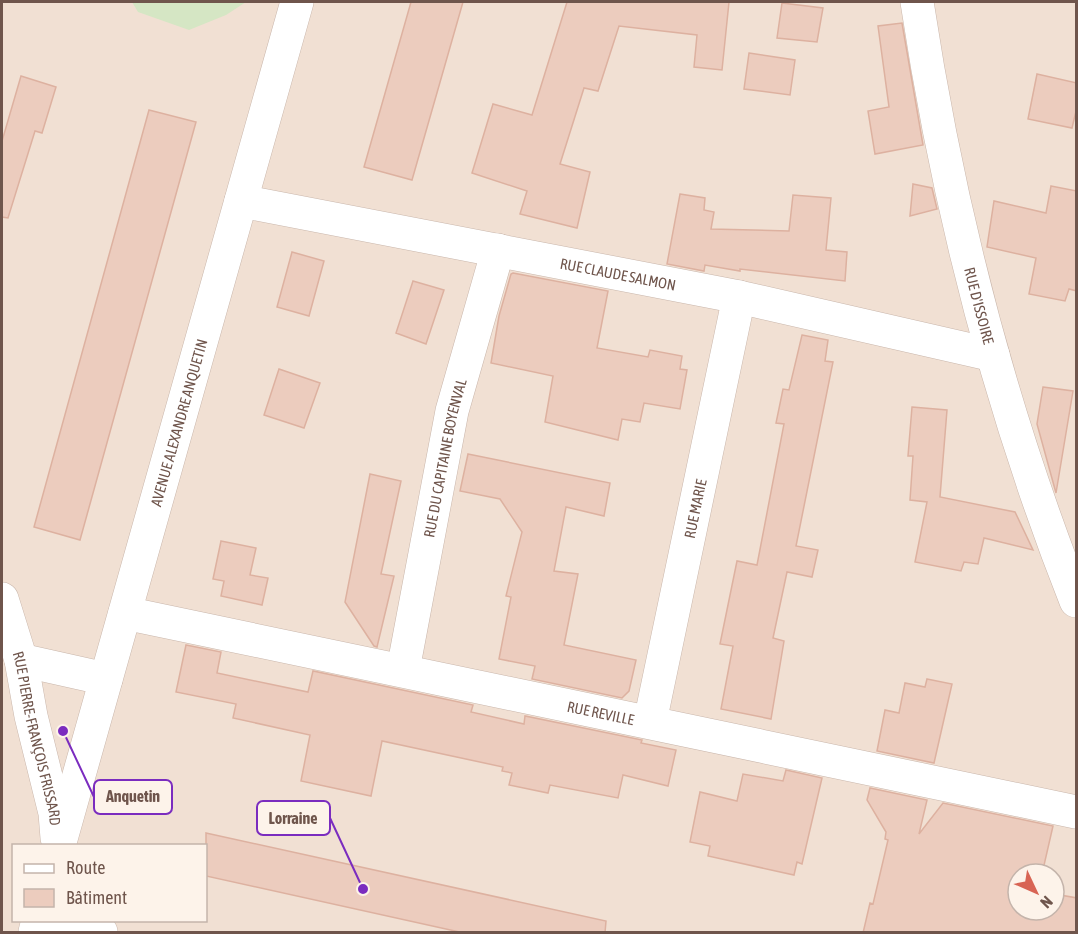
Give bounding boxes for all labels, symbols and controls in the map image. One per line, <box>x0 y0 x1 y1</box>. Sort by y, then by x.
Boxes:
street label: RUE CLAUDE SALMON <box>559 254 677 293</box>
street label: RUE D'ISSOIRE <box>962 265 998 346</box>
street label: AVENUE ALEXANDRE ANQUETIN <box>147 337 210 508</box>
street label: RUE DU CAPITAINE BOYENVAL <box>420 377 469 539</box>
street label: RUE MARIE <box>680 477 709 540</box>
street label: RUE PIERRE-FRANÇOIS FRISSARD <box>10 649 64 826</box>
street label: RUE REVILLE <box>566 697 636 728</box>
callout: Anquetin <box>94 780 172 814</box>
text: Anquetin <box>105 787 160 805</box>
callout: Lorraine <box>257 801 330 835</box>
text: Lorraine <box>269 809 317 827</box>
legend <box>12 844 207 922</box>
text: Route <box>66 857 105 878</box>
north arrow <box>1006 862 1066 922</box>
text: Bâtiment <box>66 887 127 908</box>
text: N <box>1037 893 1057 912</box>

